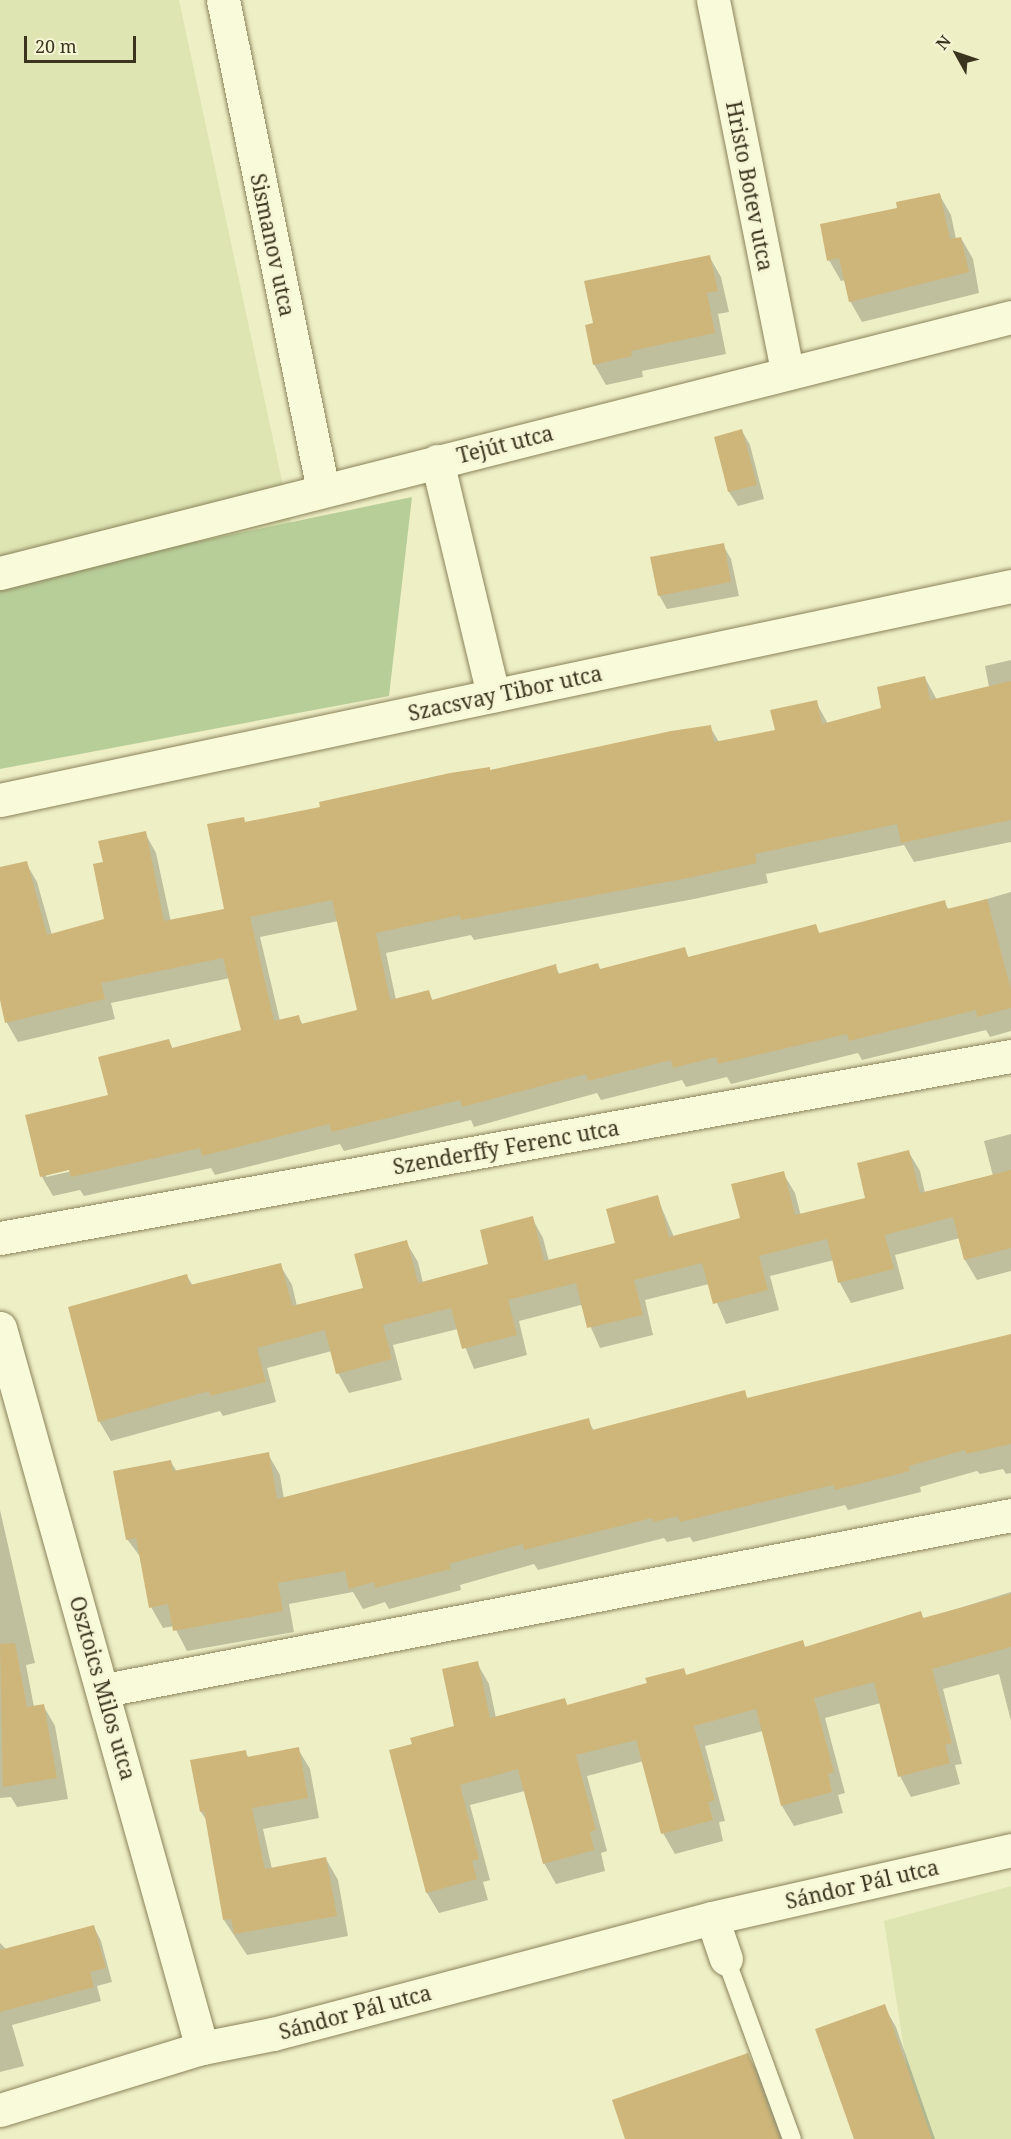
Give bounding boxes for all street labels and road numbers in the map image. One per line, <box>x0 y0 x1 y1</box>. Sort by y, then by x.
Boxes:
street label: Hristo Botev utca <box>721 99 779 273</box>
street label: Sismanov utca <box>246 171 300 319</box>
street label: Tejút utca <box>454 420 556 468</box>
street label: Szacsvay Tibor utca <box>406 660 604 726</box>
street label: Szenderffy Ferenc utca <box>391 1115 621 1179</box>
street label: Osztoics Milos utca <box>65 1593 141 1783</box>
street label: Sándor Pál utca <box>783 1854 941 1914</box>
street label: Sándor Pál utca <box>276 1980 434 2044</box>

